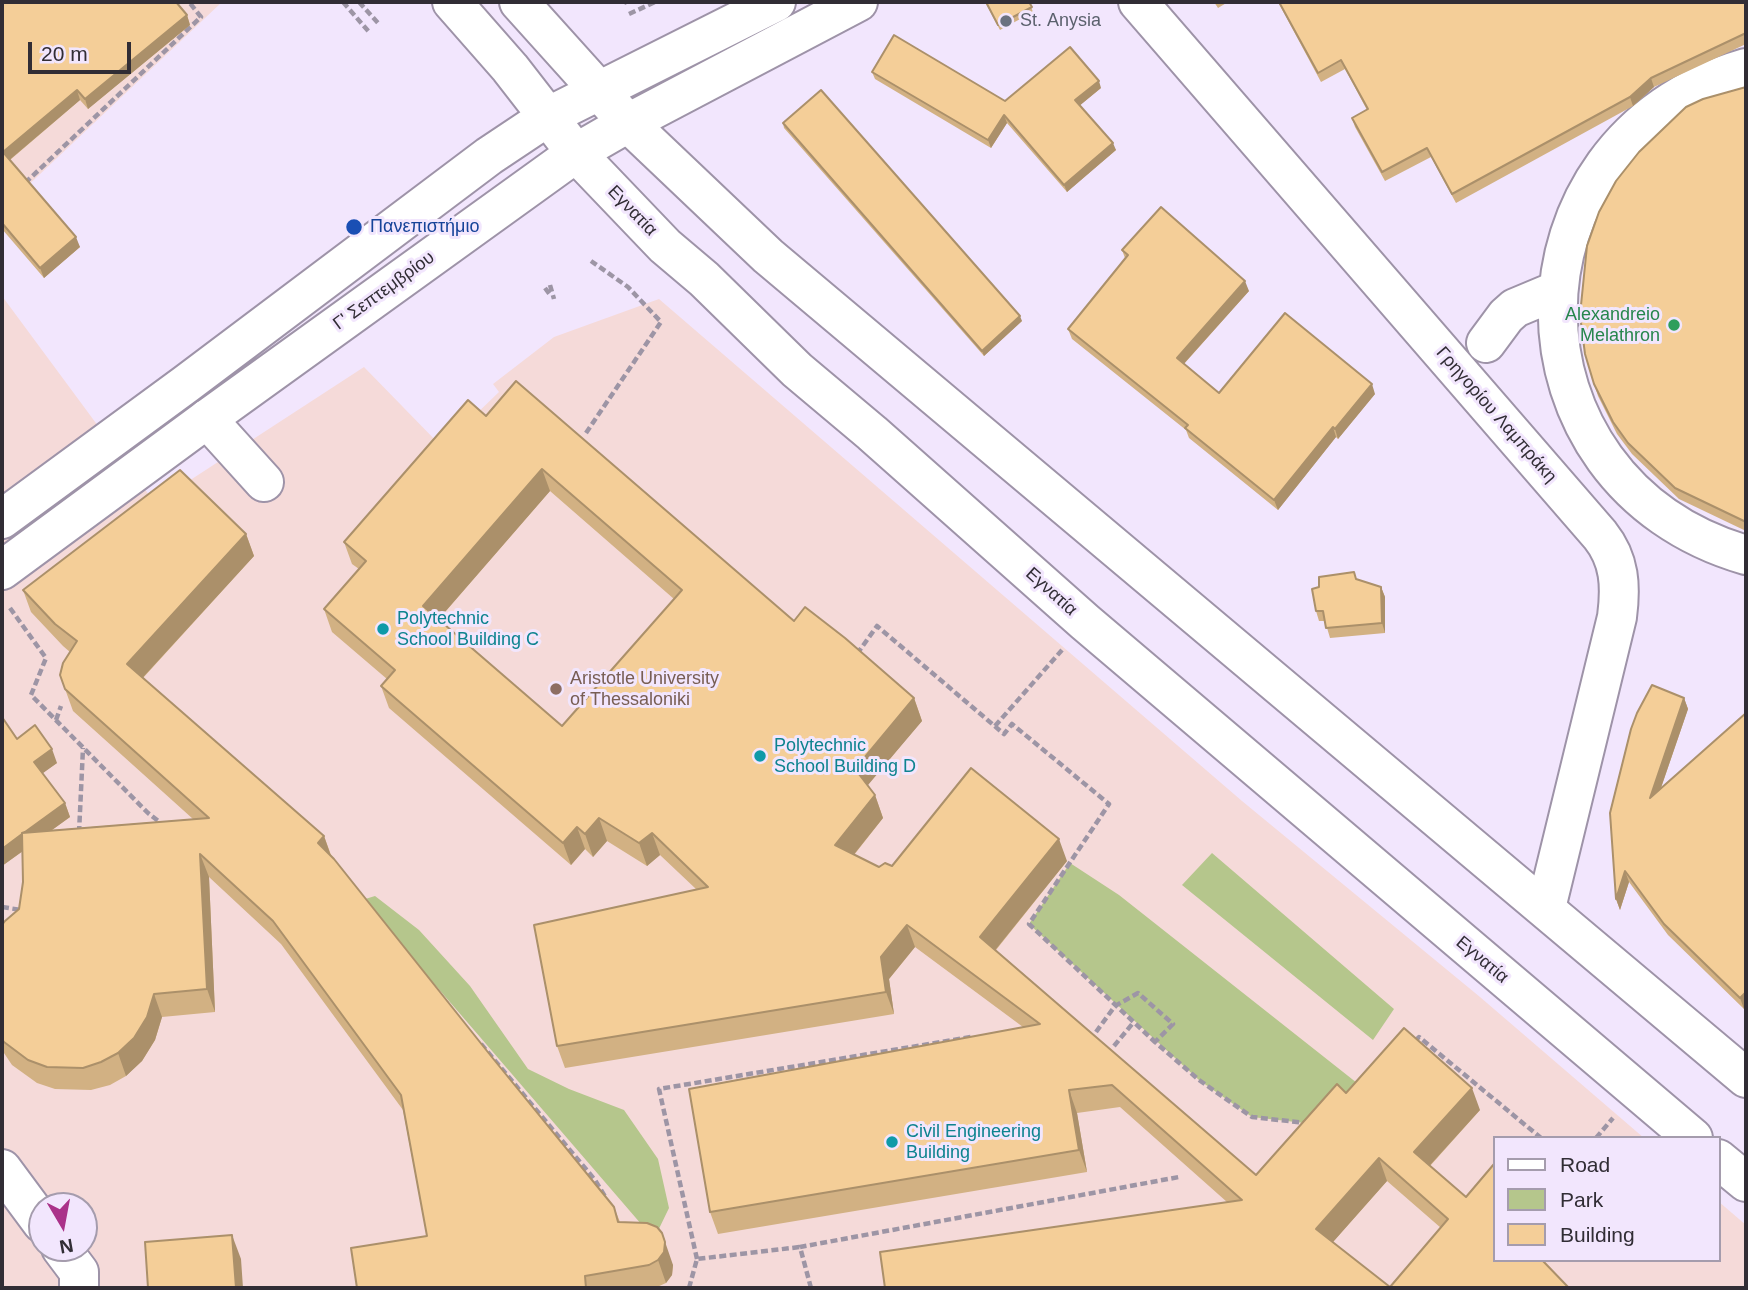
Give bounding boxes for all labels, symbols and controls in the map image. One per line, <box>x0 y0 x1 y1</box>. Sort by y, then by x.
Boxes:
place label: St. Anysia <box>1020 10 1101 32</box>
marker: St. Anysia <box>998 13 1014 29</box>
scale bar <box>32 28 135 72</box>
text: 20 m <box>41 42 88 65</box>
street label: Εγνατία <box>603 181 661 241</box>
place label: Πανεπιστήμιο <box>370 216 479 238</box>
marker: Πανεπιστήμιο <box>344 217 364 237</box>
street label: Γ' Σεπτεμβρίου <box>329 247 439 335</box>
place label: Alexandreio Melathron <box>1565 304 1660 346</box>
marker: Alexandreio Melathron <box>1666 317 1682 333</box>
street label: Γρηγορίου Λαμπράκη <box>1431 343 1561 487</box>
street label: Εγνατία <box>1021 563 1081 621</box>
place label: Polytechnic School Building C <box>397 608 539 650</box>
marker: Polytechnic School Building C <box>375 621 391 637</box>
place label: Aristotle University of Thessaloniki <box>570 668 719 710</box>
marker: Aristotle University of Thessaloniki <box>548 681 564 697</box>
place label: Polytechnic School Building D <box>774 735 916 778</box>
marker: Polytechnic School Building D <box>752 748 768 764</box>
street label: Εγνατία <box>1451 932 1513 988</box>
place label: Civil Engineering Building <box>906 1121 1041 1164</box>
marker: Civil Engineering Building <box>884 1134 900 1150</box>
legend <box>1492 1136 1720 1262</box>
text: Road <box>1560 1153 1610 1176</box>
text: Park <box>1560 1188 1603 1211</box>
north arrow <box>28 1192 98 1262</box>
text: Building <box>1560 1223 1635 1246</box>
text: N <box>58 1235 75 1258</box>

